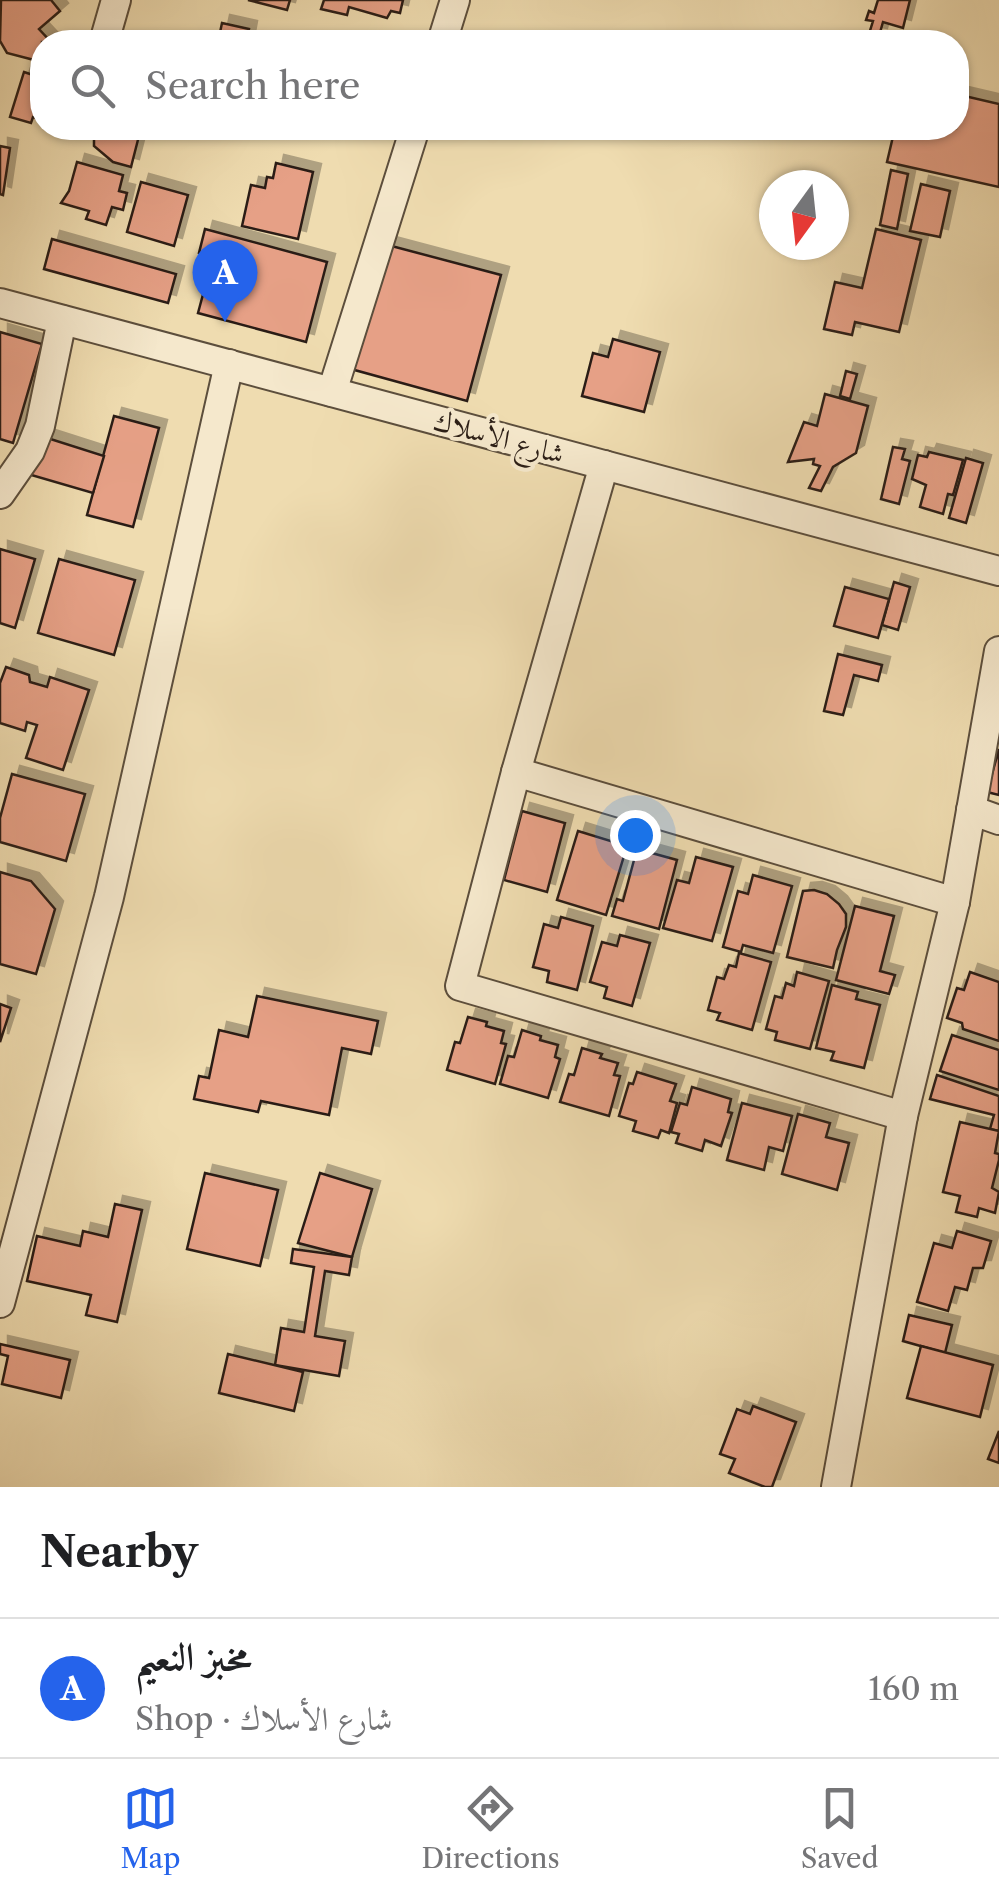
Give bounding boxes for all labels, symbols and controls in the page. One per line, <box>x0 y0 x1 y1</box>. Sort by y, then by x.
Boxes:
search box <box>30 30 969 140</box>
icon: search <box>65 58 120 113</box>
text: Search here <box>145 62 360 109</box>
north arrow <box>759 170 849 260</box>
pin: A <box>192 240 258 322</box>
street label: شارع الأسلاك <box>428 402 568 477</box>
your location <box>610 810 661 861</box>
text: Nearby <box>40 1526 198 1578</box>
text: مخبز النعيم <box>135 1633 251 1680</box>
text: A <box>60 1669 85 1708</box>
text: 160 m <box>868 1669 959 1708</box>
text: Shop · شارع الأسلاك <box>135 1699 392 1738</box>
tab: Map <box>120 1781 181 1875</box>
tab: Directions <box>421 1781 560 1875</box>
tab: Saved <box>801 1781 879 1875</box>

